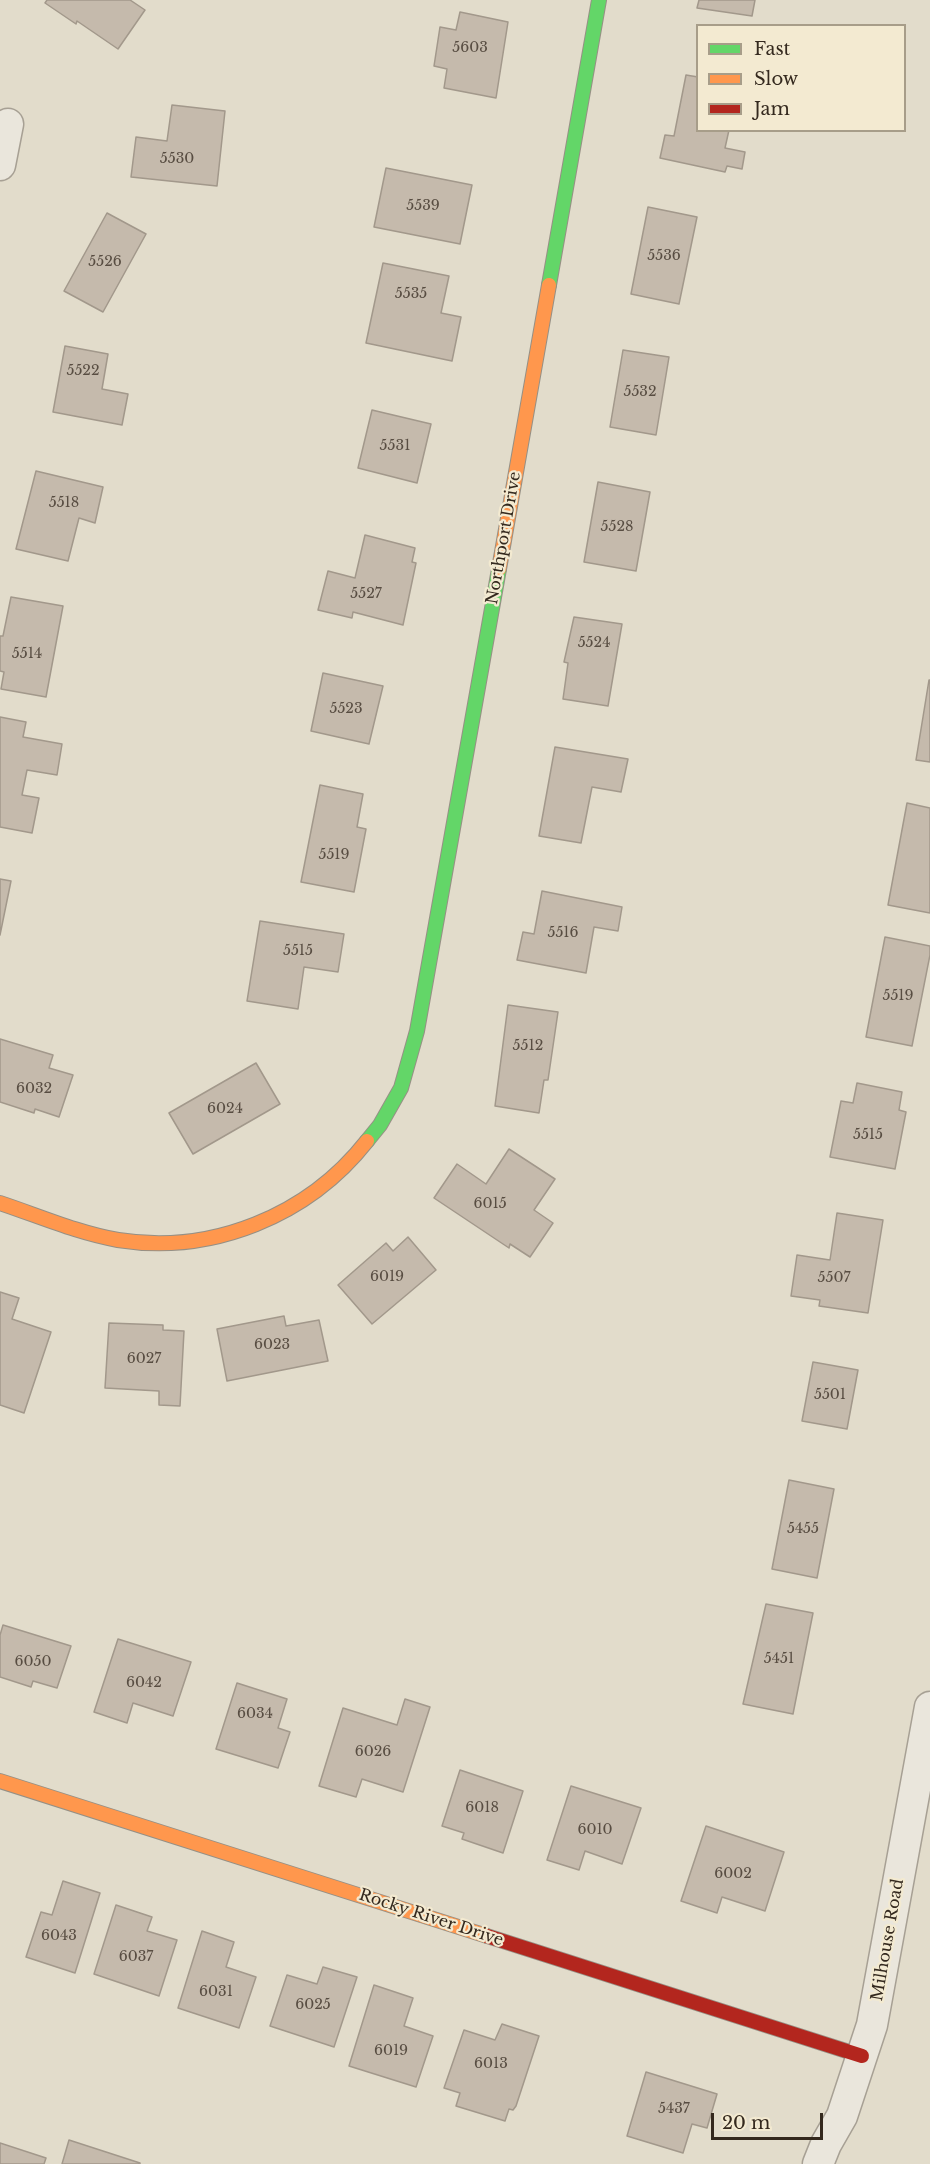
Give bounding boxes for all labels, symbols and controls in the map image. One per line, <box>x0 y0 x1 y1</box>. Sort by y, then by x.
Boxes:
legend <box>696 24 906 132</box>
text: Fast <box>754 38 790 60</box>
house number: 5603 <box>452 40 488 56</box>
text: Slow <box>754 68 798 90</box>
text: Jam <box>754 98 790 120</box>
house number: 5530 <box>160 151 194 167</box>
house number: 5539 <box>406 198 440 214</box>
house number: 5536 <box>647 248 681 264</box>
house number: 5526 <box>88 254 122 270</box>
house number: 5535 <box>395 286 427 302</box>
house number: 5522 <box>66 363 100 379</box>
house number: 5532 <box>623 384 657 400</box>
house number: 5531 <box>380 438 410 454</box>
street label: Northport Drive <box>483 470 525 606</box>
house number: 5518 <box>49 495 79 511</box>
house number: 5528 <box>600 519 634 535</box>
house number: 5527 <box>350 586 382 602</box>
house number: 5524 <box>578 635 610 651</box>
house number: 5514 <box>12 646 42 662</box>
house number: 5523 <box>329 701 363 717</box>
house number: 5519 <box>318 847 350 863</box>
house number: 5516 <box>547 925 579 941</box>
house number: 5515 <box>283 943 313 959</box>
house number: 5519 <box>882 988 914 1004</box>
house number: 5512 <box>513 1038 543 1054</box>
house number: 6032 <box>16 1081 52 1097</box>
house number: 6024 <box>207 1101 243 1117</box>
house number: 5515 <box>853 1127 883 1143</box>
house number: 6015 <box>473 1196 507 1212</box>
house number: 6019 <box>370 1269 404 1285</box>
house number: 5507 <box>818 1270 850 1286</box>
house number: 6023 <box>254 1337 290 1353</box>
house number: 6027 <box>127 1351 161 1367</box>
house number: 5501 <box>814 1387 846 1403</box>
house number: 5455 <box>787 1521 819 1537</box>
house number: 5451 <box>764 1651 794 1667</box>
house number: 6050 <box>15 1654 51 1670</box>
house number: 6042 <box>126 1675 162 1691</box>
house number: 6034 <box>237 1706 273 1722</box>
house number: 6026 <box>355 1744 391 1760</box>
house number: 6018 <box>465 1800 499 1816</box>
house number: 6010 <box>577 1822 613 1838</box>
house number: 6002 <box>714 1866 752 1882</box>
street label: Milhouse Road <box>868 1877 908 2003</box>
street label: Rocky River Drive <box>356 1886 506 1950</box>
house number: 6043 <box>41 1928 77 1944</box>
house number: 6037 <box>119 1949 153 1965</box>
house number: 6031 <box>199 1984 233 2000</box>
house number: 6025 <box>295 1997 331 2013</box>
house number: 6019 <box>374 2043 408 2059</box>
house number: 6013 <box>474 2056 508 2072</box>
house number: 5437 <box>658 2101 690 2117</box>
scale bar <box>714 2101 826 2139</box>
text: 20 m <box>722 2112 770 2134</box>

